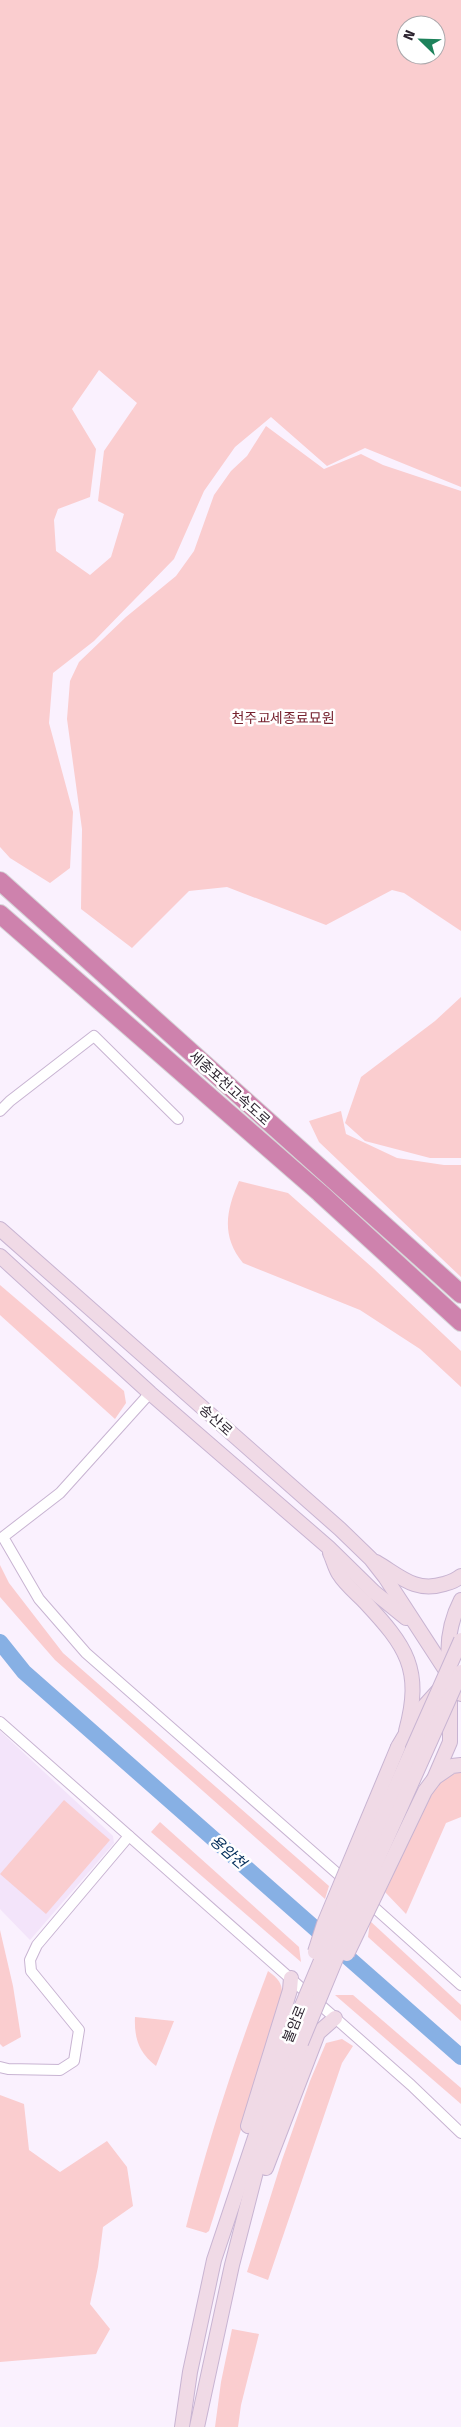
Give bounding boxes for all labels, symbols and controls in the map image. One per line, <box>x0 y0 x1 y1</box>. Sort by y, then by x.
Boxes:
north arrow <box>396 15 446 65</box>
text: N <box>400 28 419 43</box>
park label: 천주교세종료묘원 <box>231 710 335 727</box>
street label: 세종포천고속도로 <box>186 1048 274 1129</box>
street label: 송산로 <box>196 1401 236 1440</box>
water label: 용암천 <box>206 1832 251 1874</box>
street label: 불암로 <box>279 2003 310 2045</box>

